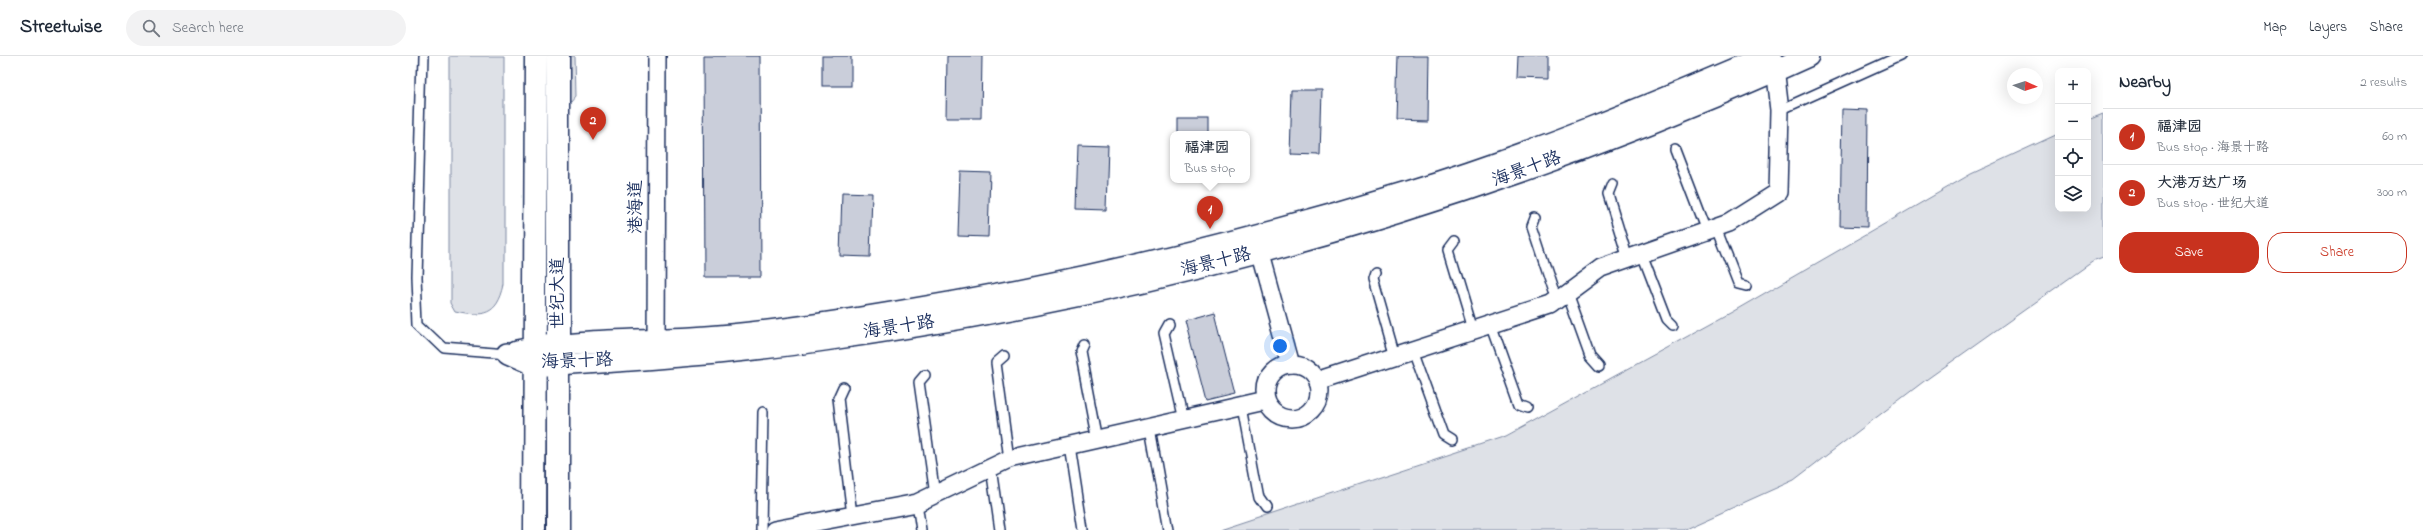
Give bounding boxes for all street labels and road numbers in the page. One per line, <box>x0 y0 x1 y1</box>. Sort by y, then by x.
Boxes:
street label: 海景十路 <box>1489 145 1565 195</box>
street label: 港海道 <box>624 180 650 234</box>
street label: 海景十路 <box>1178 242 1254 284</box>
street label: 世纪大道 <box>546 257 572 329</box>
street label: 海景十路 <box>861 310 937 346</box>
street label: 海景十路 <box>541 348 613 376</box>

